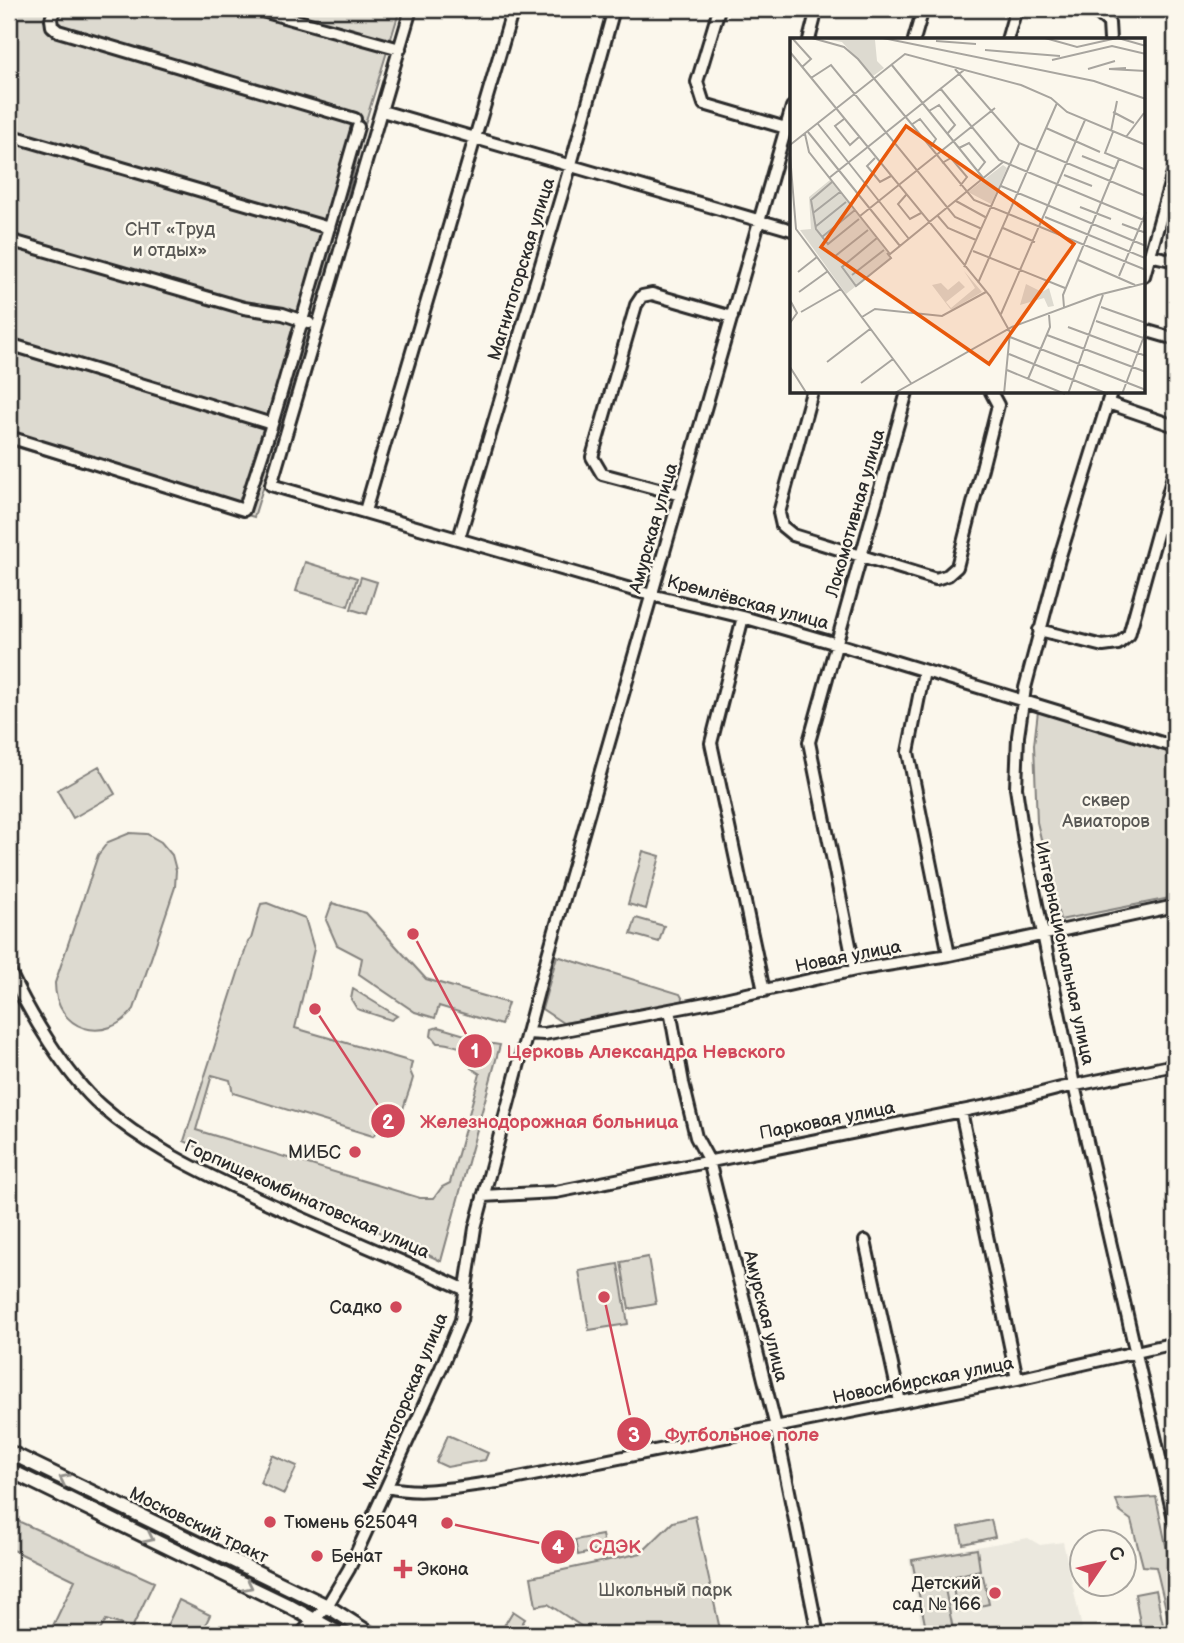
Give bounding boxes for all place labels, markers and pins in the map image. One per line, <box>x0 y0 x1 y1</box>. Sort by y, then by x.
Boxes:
callout: Церковь Александра Невского <box>458 1031 800 1071</box>
callout: Железнодорожная больница <box>370 1101 692 1141</box>
place label: МИБС <box>288 1142 341 1163</box>
marker: МИБС <box>347 1144 363 1160</box>
place label: Садко <box>330 1297 382 1318</box>
marker: Садко <box>388 1299 404 1315</box>
callout: Футбольное поле <box>616 1414 834 1454</box>
place label: Тюмень 625049 <box>284 1512 418 1533</box>
marker: Тюмень 625049 <box>262 1514 278 1530</box>
callout: СДЭК <box>540 1527 655 1567</box>
place label: Бенат <box>331 1546 383 1567</box>
marker: Бенат <box>309 1548 325 1564</box>
place label: Экона <box>417 1559 469 1580</box>
marker: Экона <box>395 1561 411 1577</box>
place label: Детский сад № 166 <box>893 1573 981 1615</box>
marker: Детский сад № 166 <box>987 1585 1003 1601</box>

